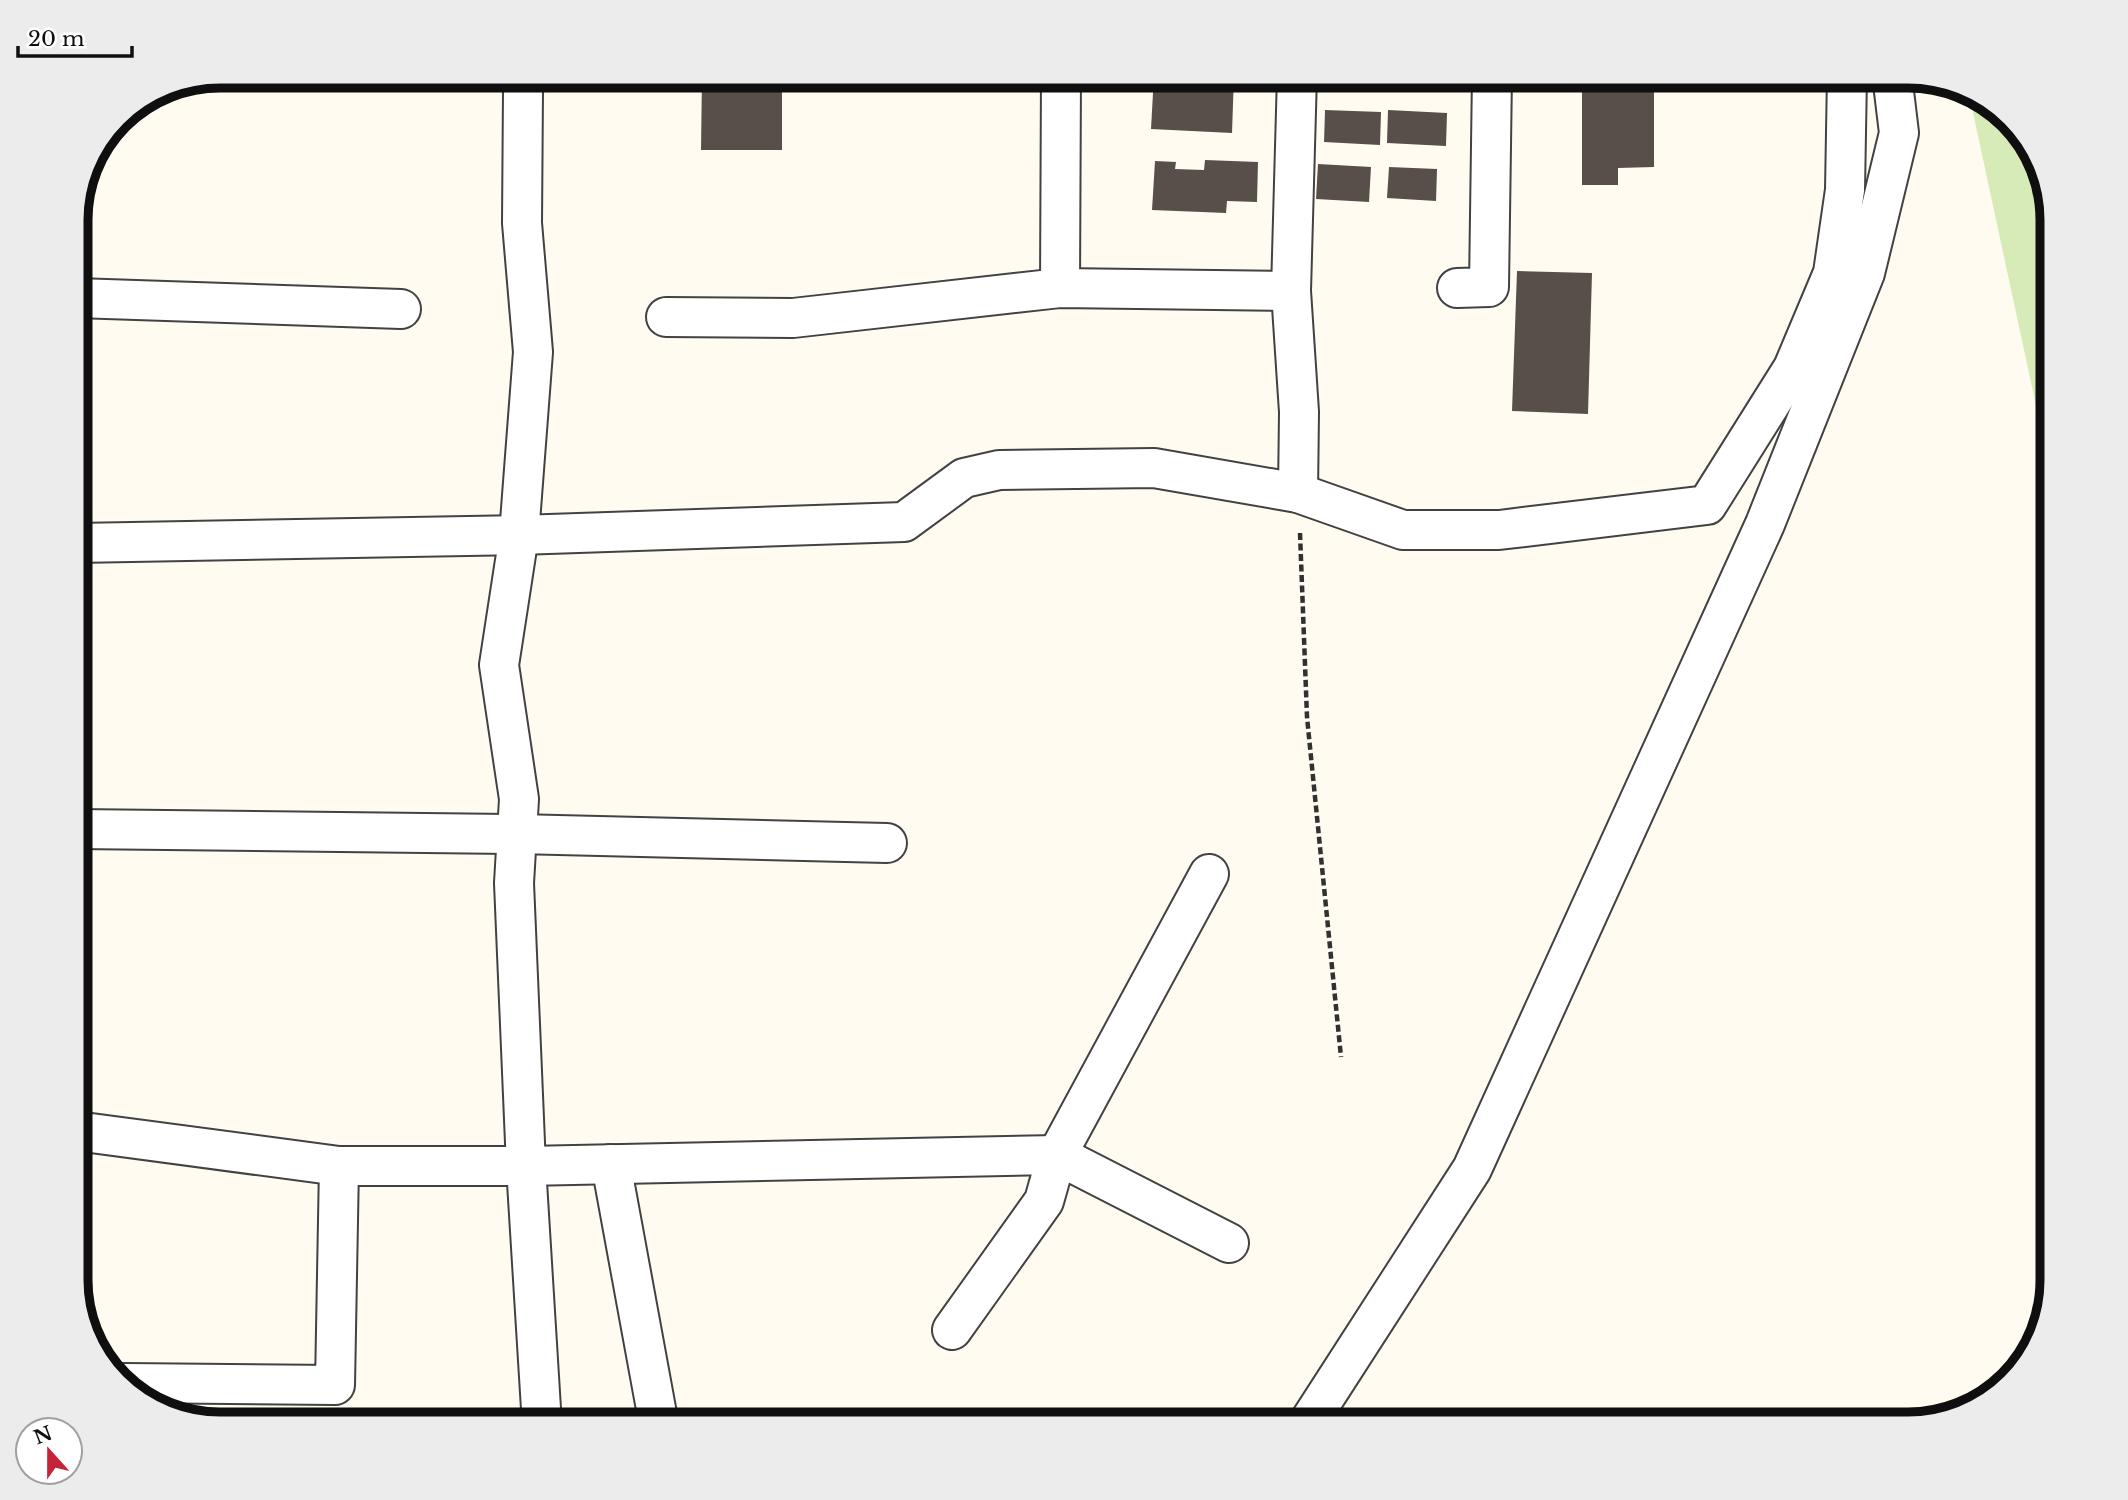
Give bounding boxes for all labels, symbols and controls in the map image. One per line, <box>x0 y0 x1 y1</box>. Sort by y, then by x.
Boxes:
scale bar <box>18 14 131 58</box>
text: 20 m <box>28 26 85 52</box>
north arrow <box>14 1416 84 1486</box>
text: N <box>31 1422 56 1450</box>

